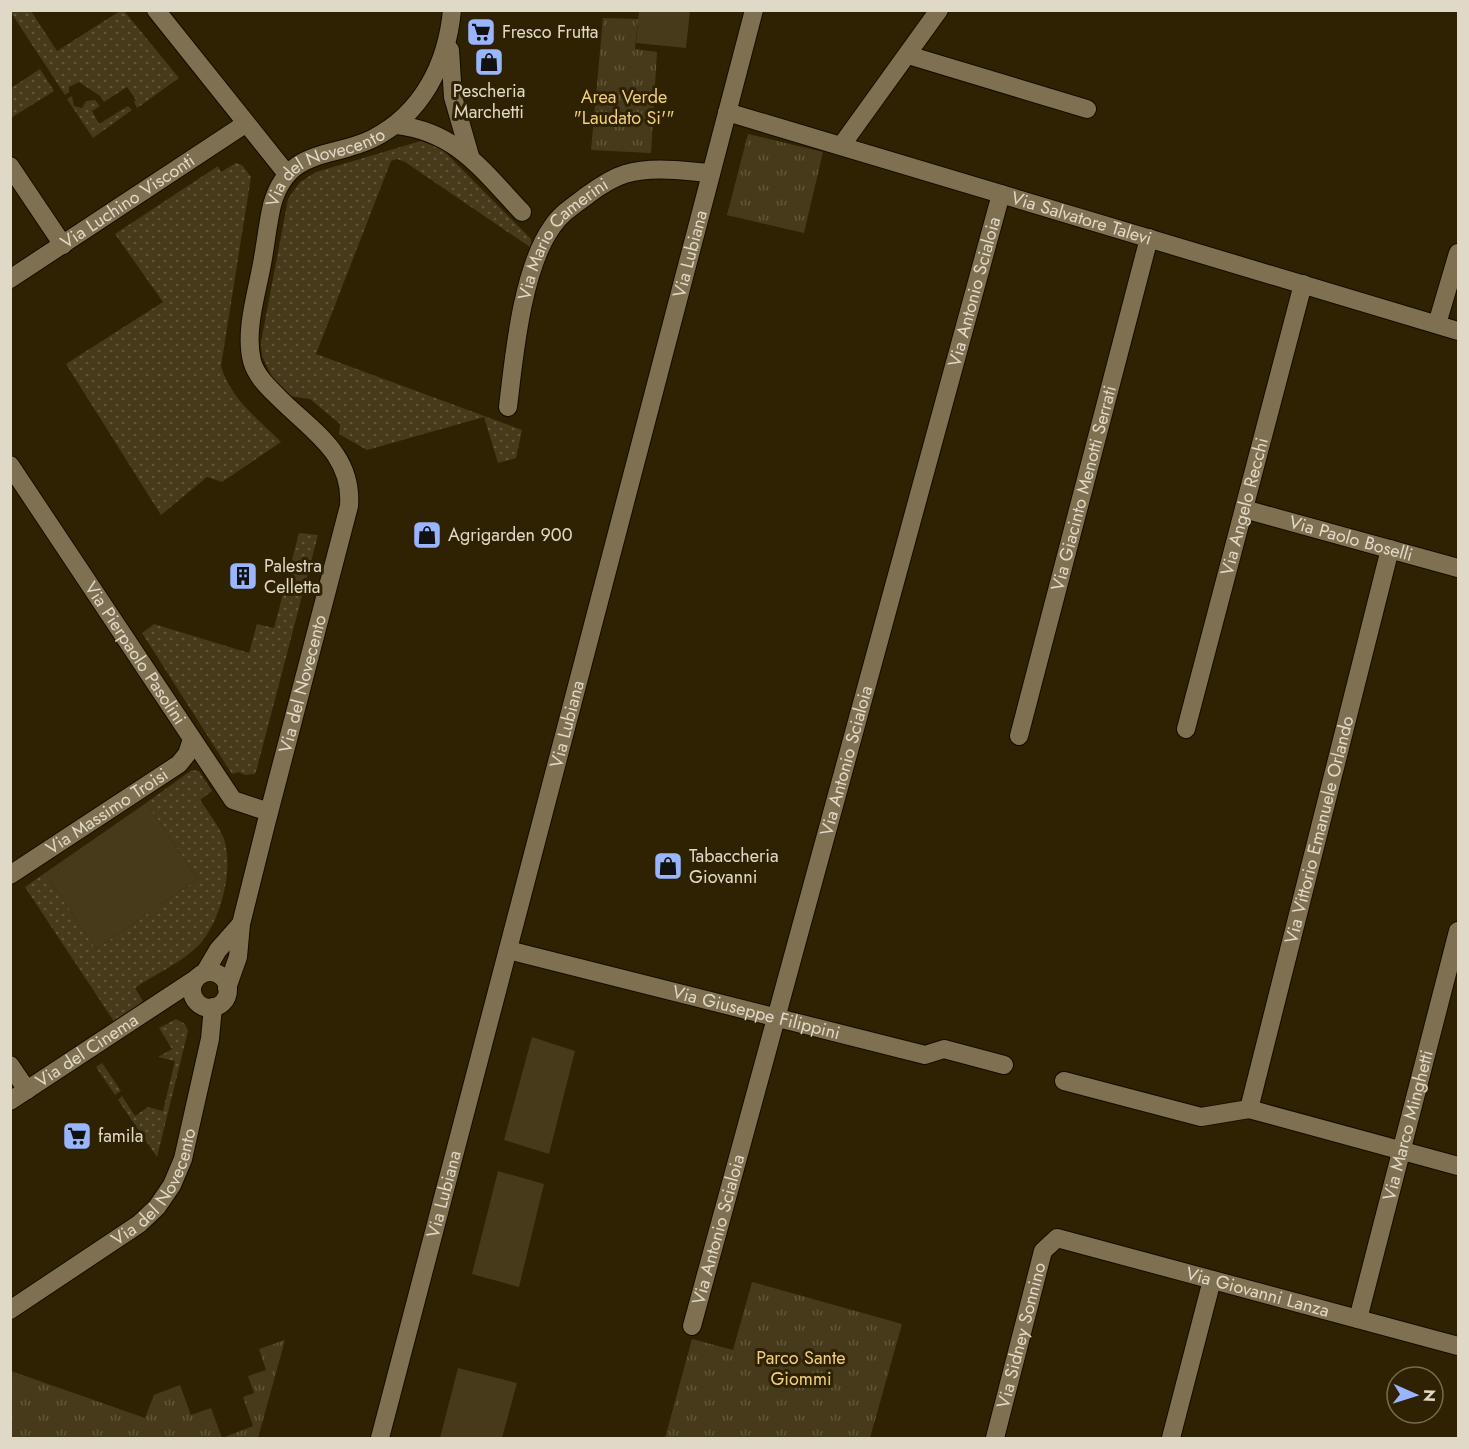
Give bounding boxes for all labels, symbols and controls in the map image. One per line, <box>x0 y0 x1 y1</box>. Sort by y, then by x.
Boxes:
supermarket icon: Fresco Frutta <box>465 16 497 48</box>
place label: Fresco Frutta <box>502 19 598 45</box>
shop icon: Pescheria Marchetti <box>473 46 505 78</box>
place label: Pescheria Marchetti <box>453 78 525 125</box>
park label: Area Verde "Laudato Si'" <box>573 84 675 131</box>
street label: Via del Novecento <box>259 121 390 210</box>
street label: Via Luchino Visconti <box>55 148 200 255</box>
street label: Via Mario Camerini <box>511 171 613 303</box>
street label: Via Salvatore Talevi <box>1008 185 1155 252</box>
street label: Via Lubiana <box>666 207 714 301</box>
street label: Via Antonio Scialoia <box>941 214 1007 370</box>
street label: Via Giacinto Menotti Serrati <box>1044 383 1123 594</box>
street label: Via Angelo Recchi <box>1214 435 1275 578</box>
street label: Via Paolo Boselli <box>1286 509 1416 568</box>
shop icon: Agrigarden 900 <box>411 519 443 551</box>
place label: Agrigarden 900 <box>448 522 573 548</box>
place label: Palestra Celletta <box>264 553 322 600</box>
building icon: Palestra Celletta <box>227 560 259 592</box>
street label: Via Pierpaolo Pasolini <box>78 576 192 730</box>
street label: Via del Novecento <box>272 612 333 756</box>
street label: Via Lubiana <box>543 677 591 771</box>
street label: Via Antonio Scialoia <box>813 683 879 839</box>
street label: Via Vittorio Emanuele Orlando <box>1278 713 1361 946</box>
street label: Via Massimo Troisi <box>41 762 173 861</box>
place label: Tabaccheria Giovanni <box>689 843 779 890</box>
shop icon: Tabaccheria Giovanni <box>652 850 684 882</box>
street label: Via Giuseppe Filippini <box>669 979 843 1046</box>
street label: Via del Cinema <box>30 1007 143 1094</box>
street label: Via Marco Minghetti <box>1376 1047 1440 1204</box>
supermarket icon: famila <box>61 1120 93 1152</box>
place label: famila <box>98 1123 143 1149</box>
street label: Via del Novecento <box>106 1126 203 1252</box>
street label: Via Lubiana <box>420 1148 468 1241</box>
street label: Via Antonio Scialoia <box>685 1151 751 1308</box>
street label: Via Sidney Sonnino <box>990 1259 1053 1411</box>
street label: Via Giovanni Lanza <box>1183 1260 1332 1324</box>
park label: Parco Sante Giommi <box>756 1345 846 1392</box>
north arrow <box>1385 1365 1445 1425</box>
text: N <box>1418 1389 1441 1403</box>

